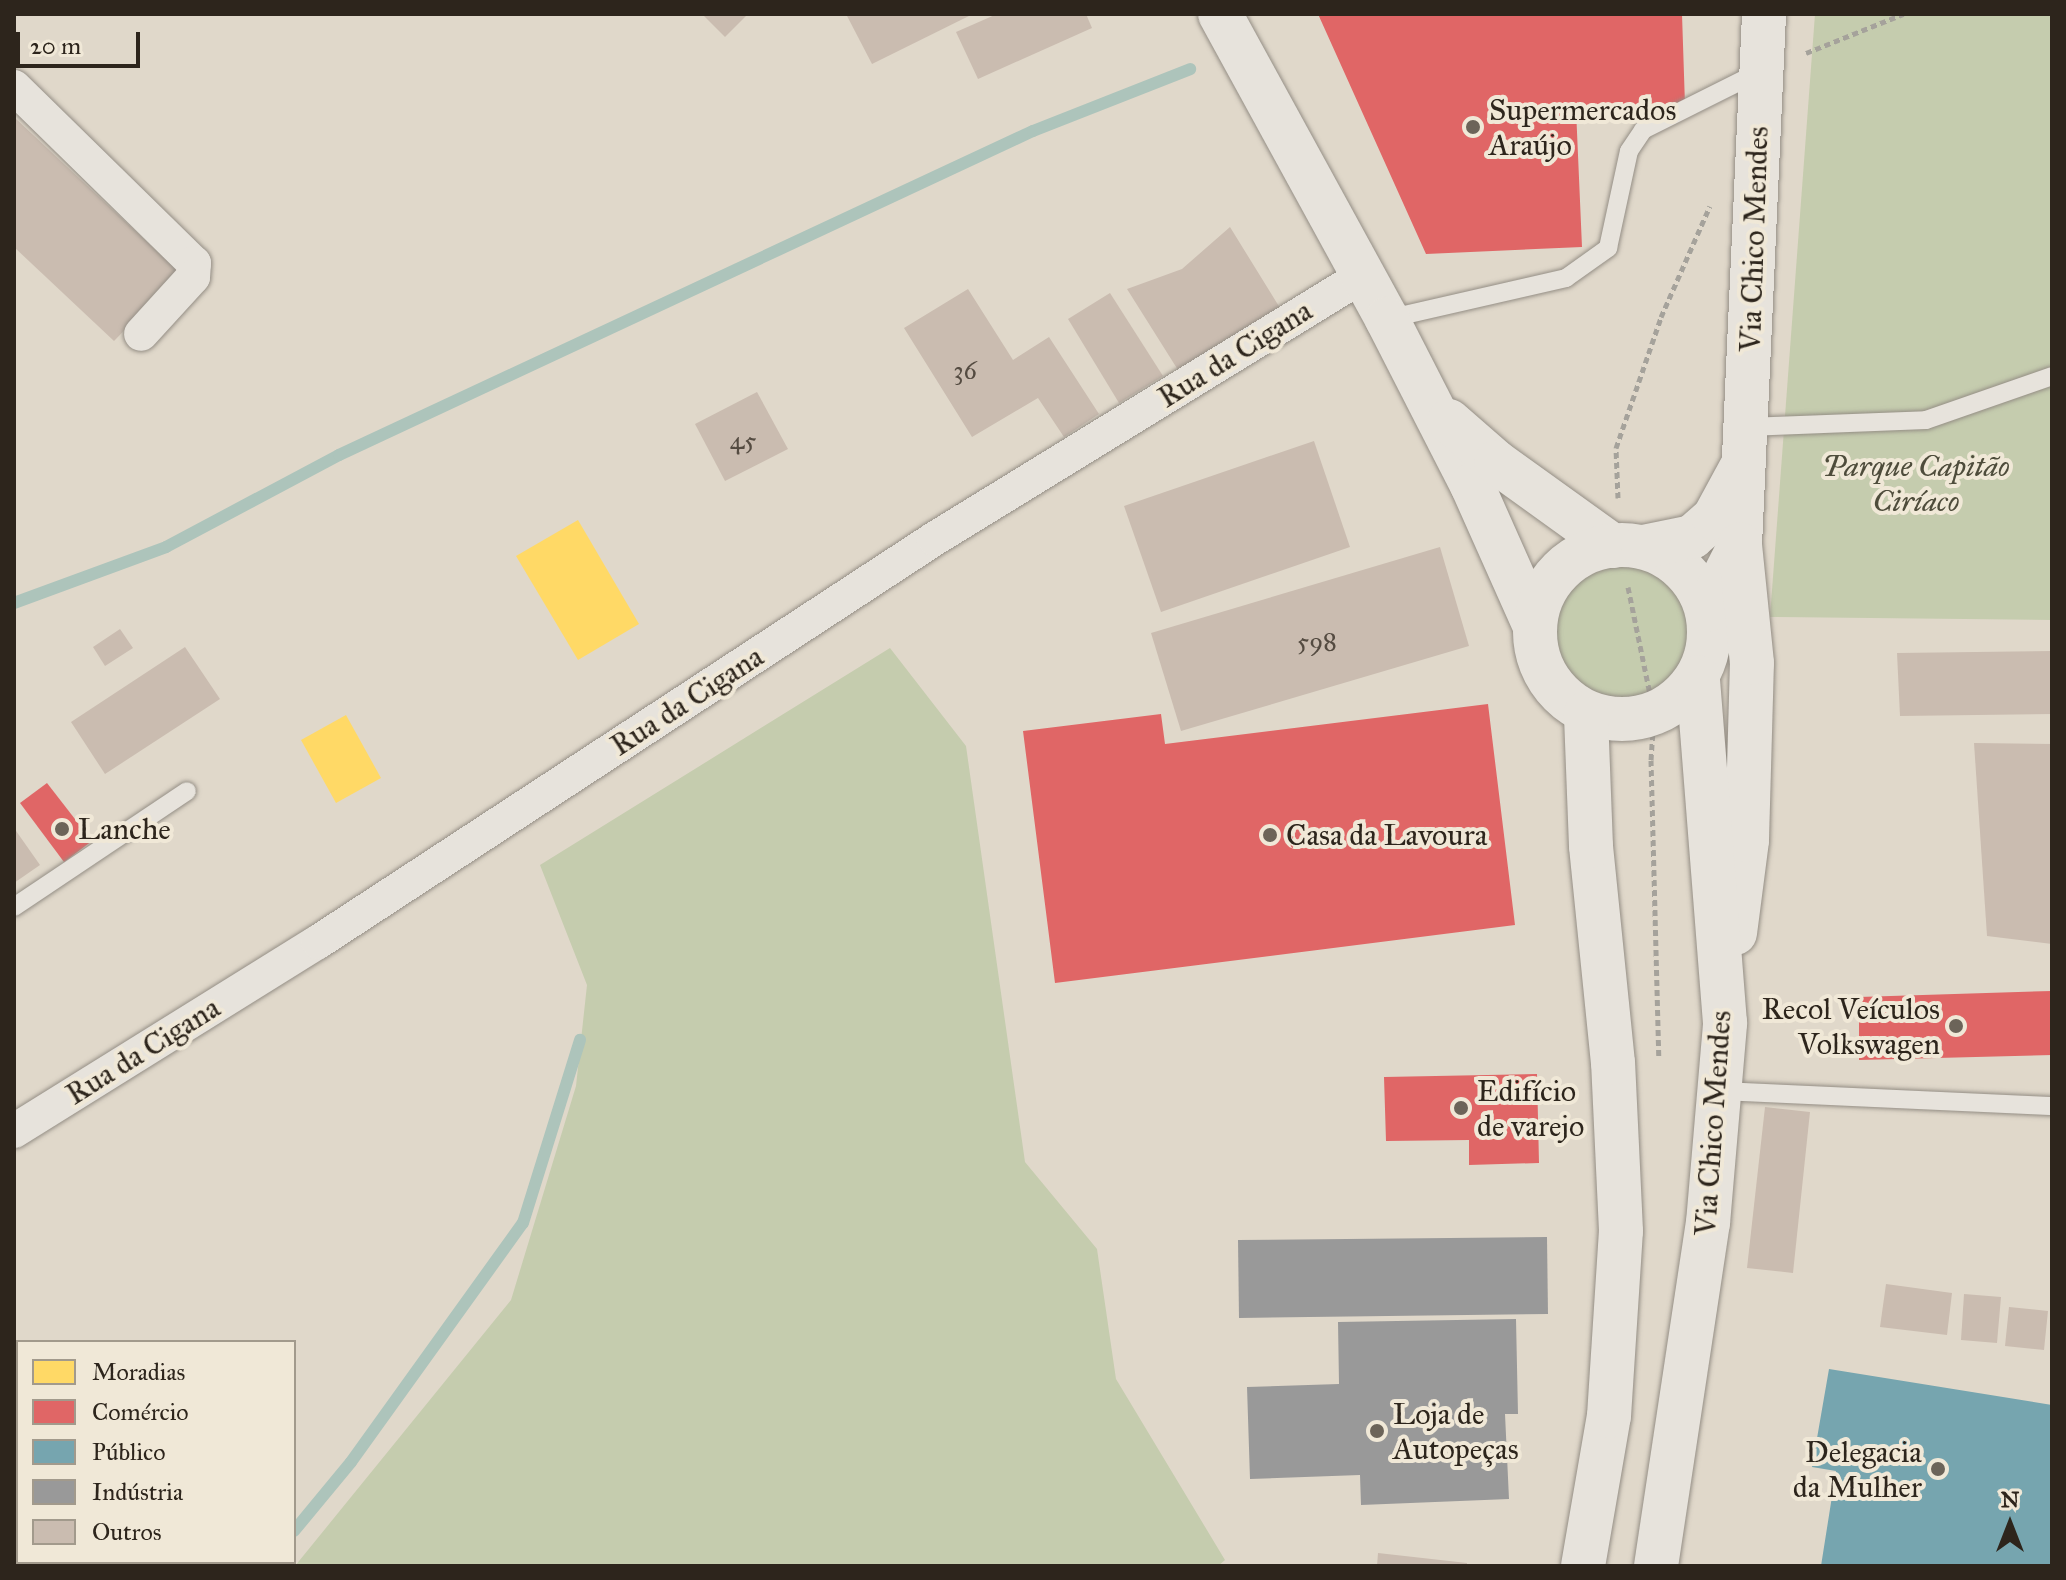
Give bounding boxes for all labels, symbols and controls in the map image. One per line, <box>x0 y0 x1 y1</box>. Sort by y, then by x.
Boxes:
scale bar <box>20 16 144 66</box>
text: 20 m <box>30 31 81 61</box>
place label: Supermercados Araújo <box>1489 92 1676 162</box>
marker: Supermercados Araújo <box>1464 118 1482 136</box>
street label: Via Chico Mendes <box>1732 126 1776 352</box>
street label: Rua da Cigana <box>1152 293 1318 415</box>
house number: 36 <box>953 355 977 387</box>
house number: 45 <box>730 425 756 457</box>
park label: Parque Capitão Ciríaco <box>1822 448 2010 518</box>
house number: 598 <box>1297 626 1337 658</box>
street label: Rua da Cigana <box>604 638 770 764</box>
place label: Lanche <box>78 811 171 847</box>
place label: Casa da Lavoura <box>1286 817 1487 853</box>
marker: Lanche <box>53 820 71 838</box>
marker: Casa da Lavoura <box>1261 826 1279 844</box>
street label: Rua da Cigana <box>60 990 226 1112</box>
place label: Recol Veículos Volkswagen <box>1762 991 1940 1062</box>
street label: Via Chico Mendes <box>1687 1009 1739 1237</box>
marker: Recol Veículos Volkswagen <box>1947 1017 1965 1035</box>
place label: Edifício de varejo <box>1477 1073 1584 1144</box>
marker: Edifício de varejo <box>1452 1099 1470 1117</box>
legend <box>16 1340 296 1564</box>
text: Moradias <box>92 1357 185 1387</box>
place label: Loja de Autopeças <box>1393 1396 1519 1466</box>
text: Comércio <box>92 1397 188 1427</box>
marker: Loja de Autopeças <box>1368 1422 1386 1440</box>
place label: Delegacia da Mulher <box>1793 1434 1922 1504</box>
text: Público <box>92 1437 165 1467</box>
marker: Delegacia da Mulher <box>1929 1460 1947 1478</box>
text: Indústria <box>92 1477 183 1507</box>
north arrow <box>1970 1484 2050 1564</box>
text: N <box>2001 1486 2019 1513</box>
text: Outros <box>92 1517 161 1547</box>

